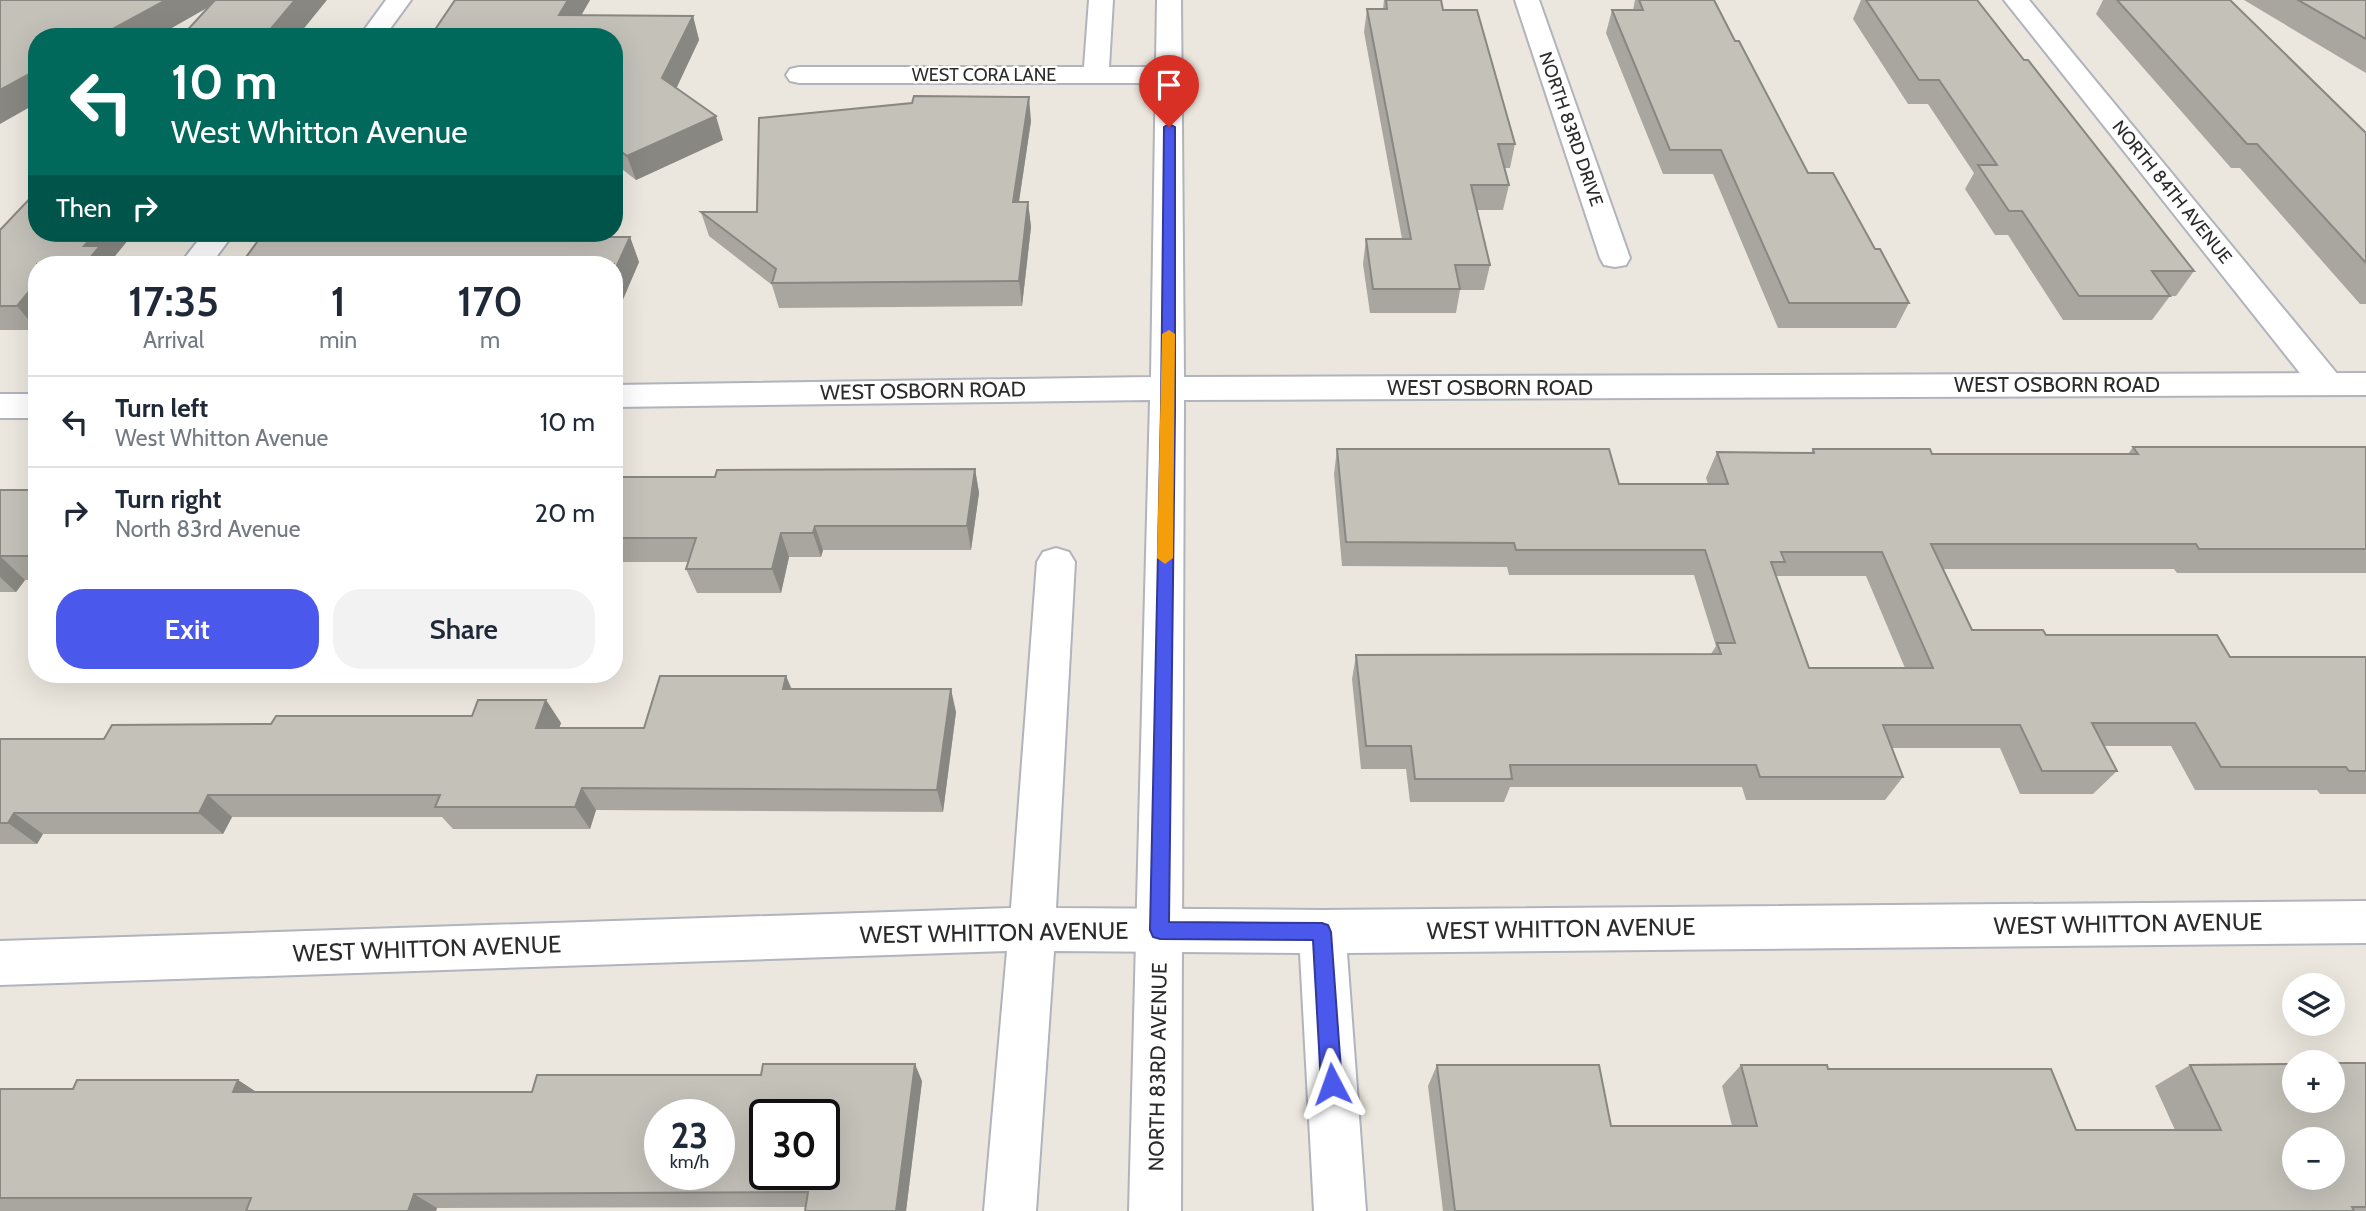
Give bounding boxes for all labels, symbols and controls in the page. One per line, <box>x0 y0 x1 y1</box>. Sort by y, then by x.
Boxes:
street label: NORTH 83RD DRIVE <box>1534 49 1608 209</box>
text: 10 m <box>171 52 277 111</box>
pin <box>1139 55 1199 127</box>
icon: left <box>56 56 147 147</box>
street label: WEST CORA LANE <box>912 64 1056 86</box>
icon: arrive <box>1150 66 1188 104</box>
text: West Whitton Avenue <box>171 112 468 151</box>
street label: NORTH 84TH AVENUE <box>2108 116 2236 268</box>
icon: right <box>126 189 164 227</box>
text: Then <box>56 192 112 224</box>
text: 17:35 <box>128 275 219 327</box>
text: 1 <box>331 275 346 327</box>
text: 170 <box>457 275 523 327</box>
text: Arrival <box>143 326 204 354</box>
text: min <box>319 326 357 354</box>
text: m <box>480 326 500 354</box>
street label: WEST OSBORN ROAD <box>1954 372 2160 397</box>
street label: WEST OSBORN ROAD <box>1387 375 1593 400</box>
street label: WEST OSBORN ROAD <box>820 376 1026 405</box>
text: Turn left <box>115 392 208 424</box>
icon: left <box>56 403 94 441</box>
text: 10 m <box>540 406 595 438</box>
text: West Whitton Avenue <box>115 424 328 452</box>
text: Turn right <box>115 483 221 515</box>
icon: right <box>56 494 94 532</box>
text: 20 m <box>535 497 595 529</box>
text: North 83rd Avenue <box>115 515 300 543</box>
button: Exit <box>56 589 319 669</box>
button: Share <box>333 589 595 669</box>
street label: WEST WHITTON AVENUE <box>1993 907 2263 940</box>
street label: WEST WHITTON AVENUE <box>1426 912 1696 945</box>
street label: WEST WHITTON AVENUE <box>859 916 1129 949</box>
street label: WEST WHITTON AVENUE <box>292 929 562 968</box>
street label: NORTH 83RD AVENUE <box>1143 962 1172 1172</box>
map controls <box>2282 973 2345 1190</box>
button: layers <box>2282 973 2345 1036</box>
position arrow <box>1295 1047 1369 1121</box>
button: + <box>2282 1050 2345 1113</box>
speed limit sign: 30 <box>749 1099 840 1190</box>
text: 23 <box>671 1114 708 1157</box>
button: − <box>2282 1127 2345 1190</box>
text: km/h <box>670 1151 709 1173</box>

